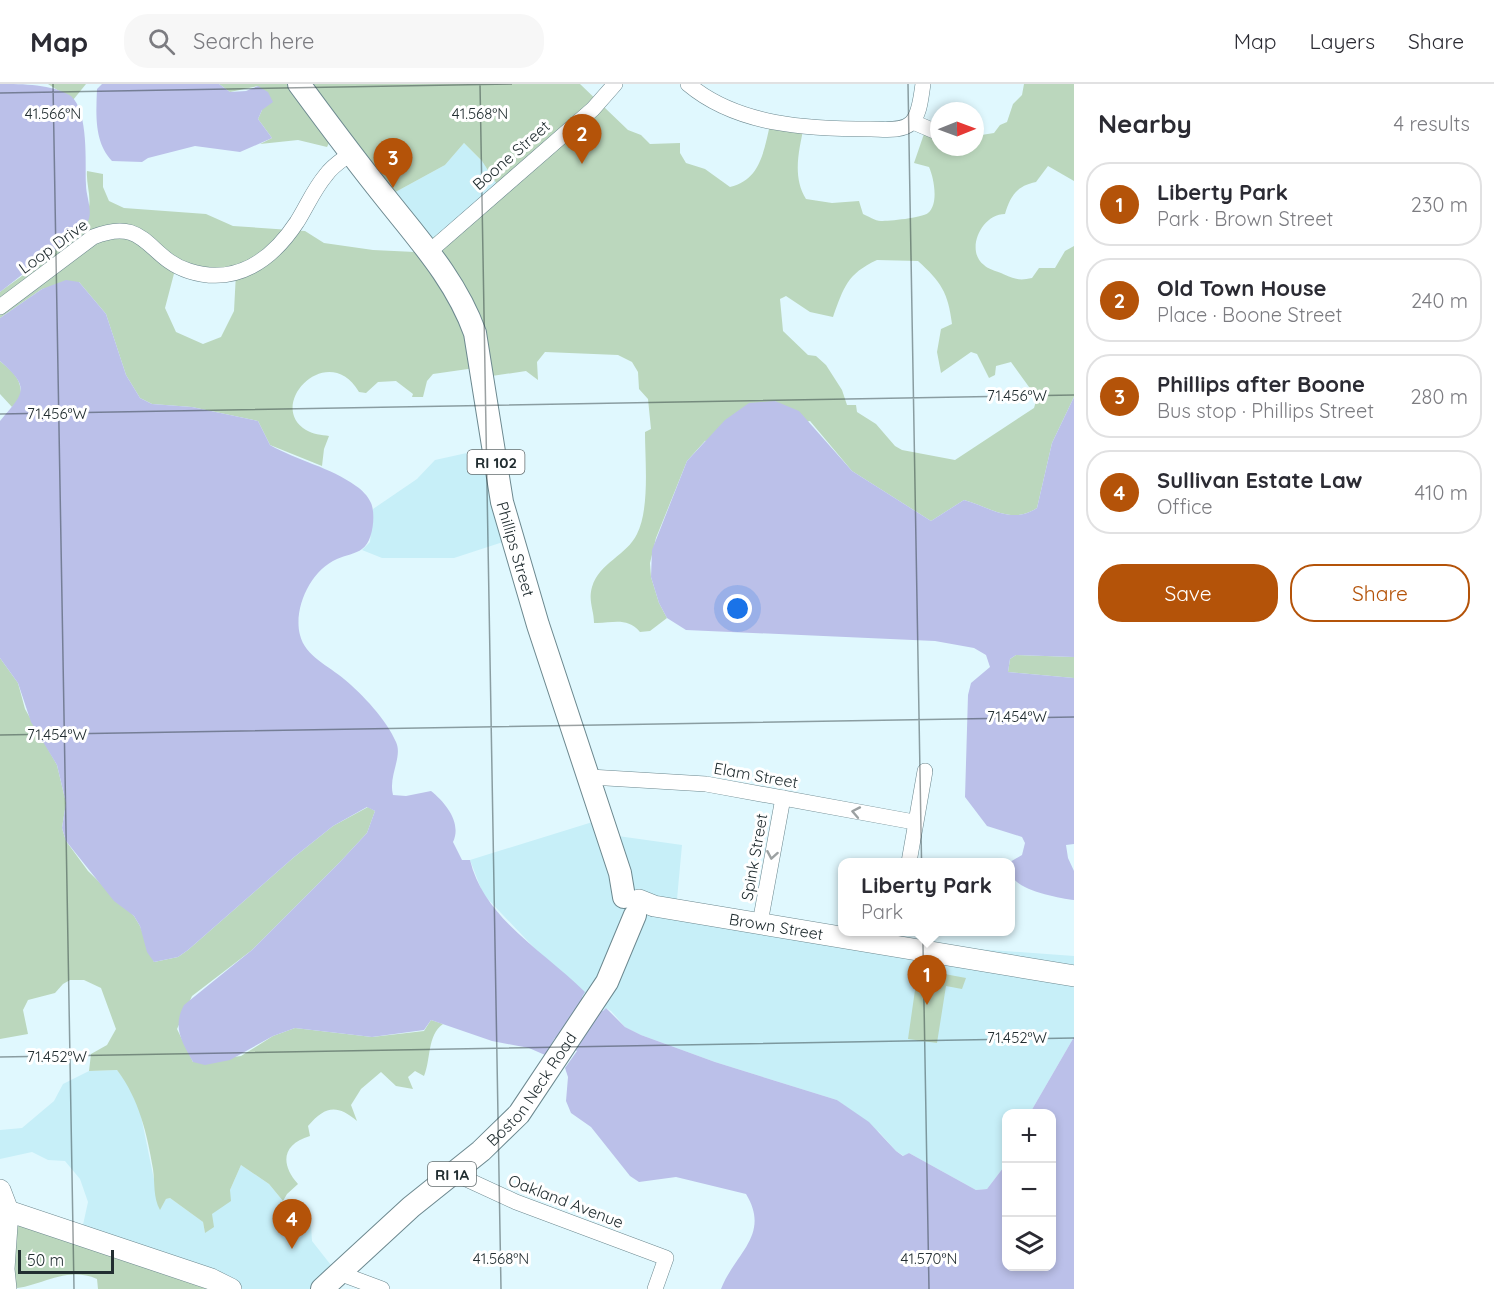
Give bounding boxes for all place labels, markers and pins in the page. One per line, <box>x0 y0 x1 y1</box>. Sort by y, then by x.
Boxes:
pin: 2 <box>562 115 602 164</box>
pin: 3 <box>374 138 412 188</box>
pin: 1 <box>908 956 946 1005</box>
pin: 4 <box>272 1200 312 1249</box>

